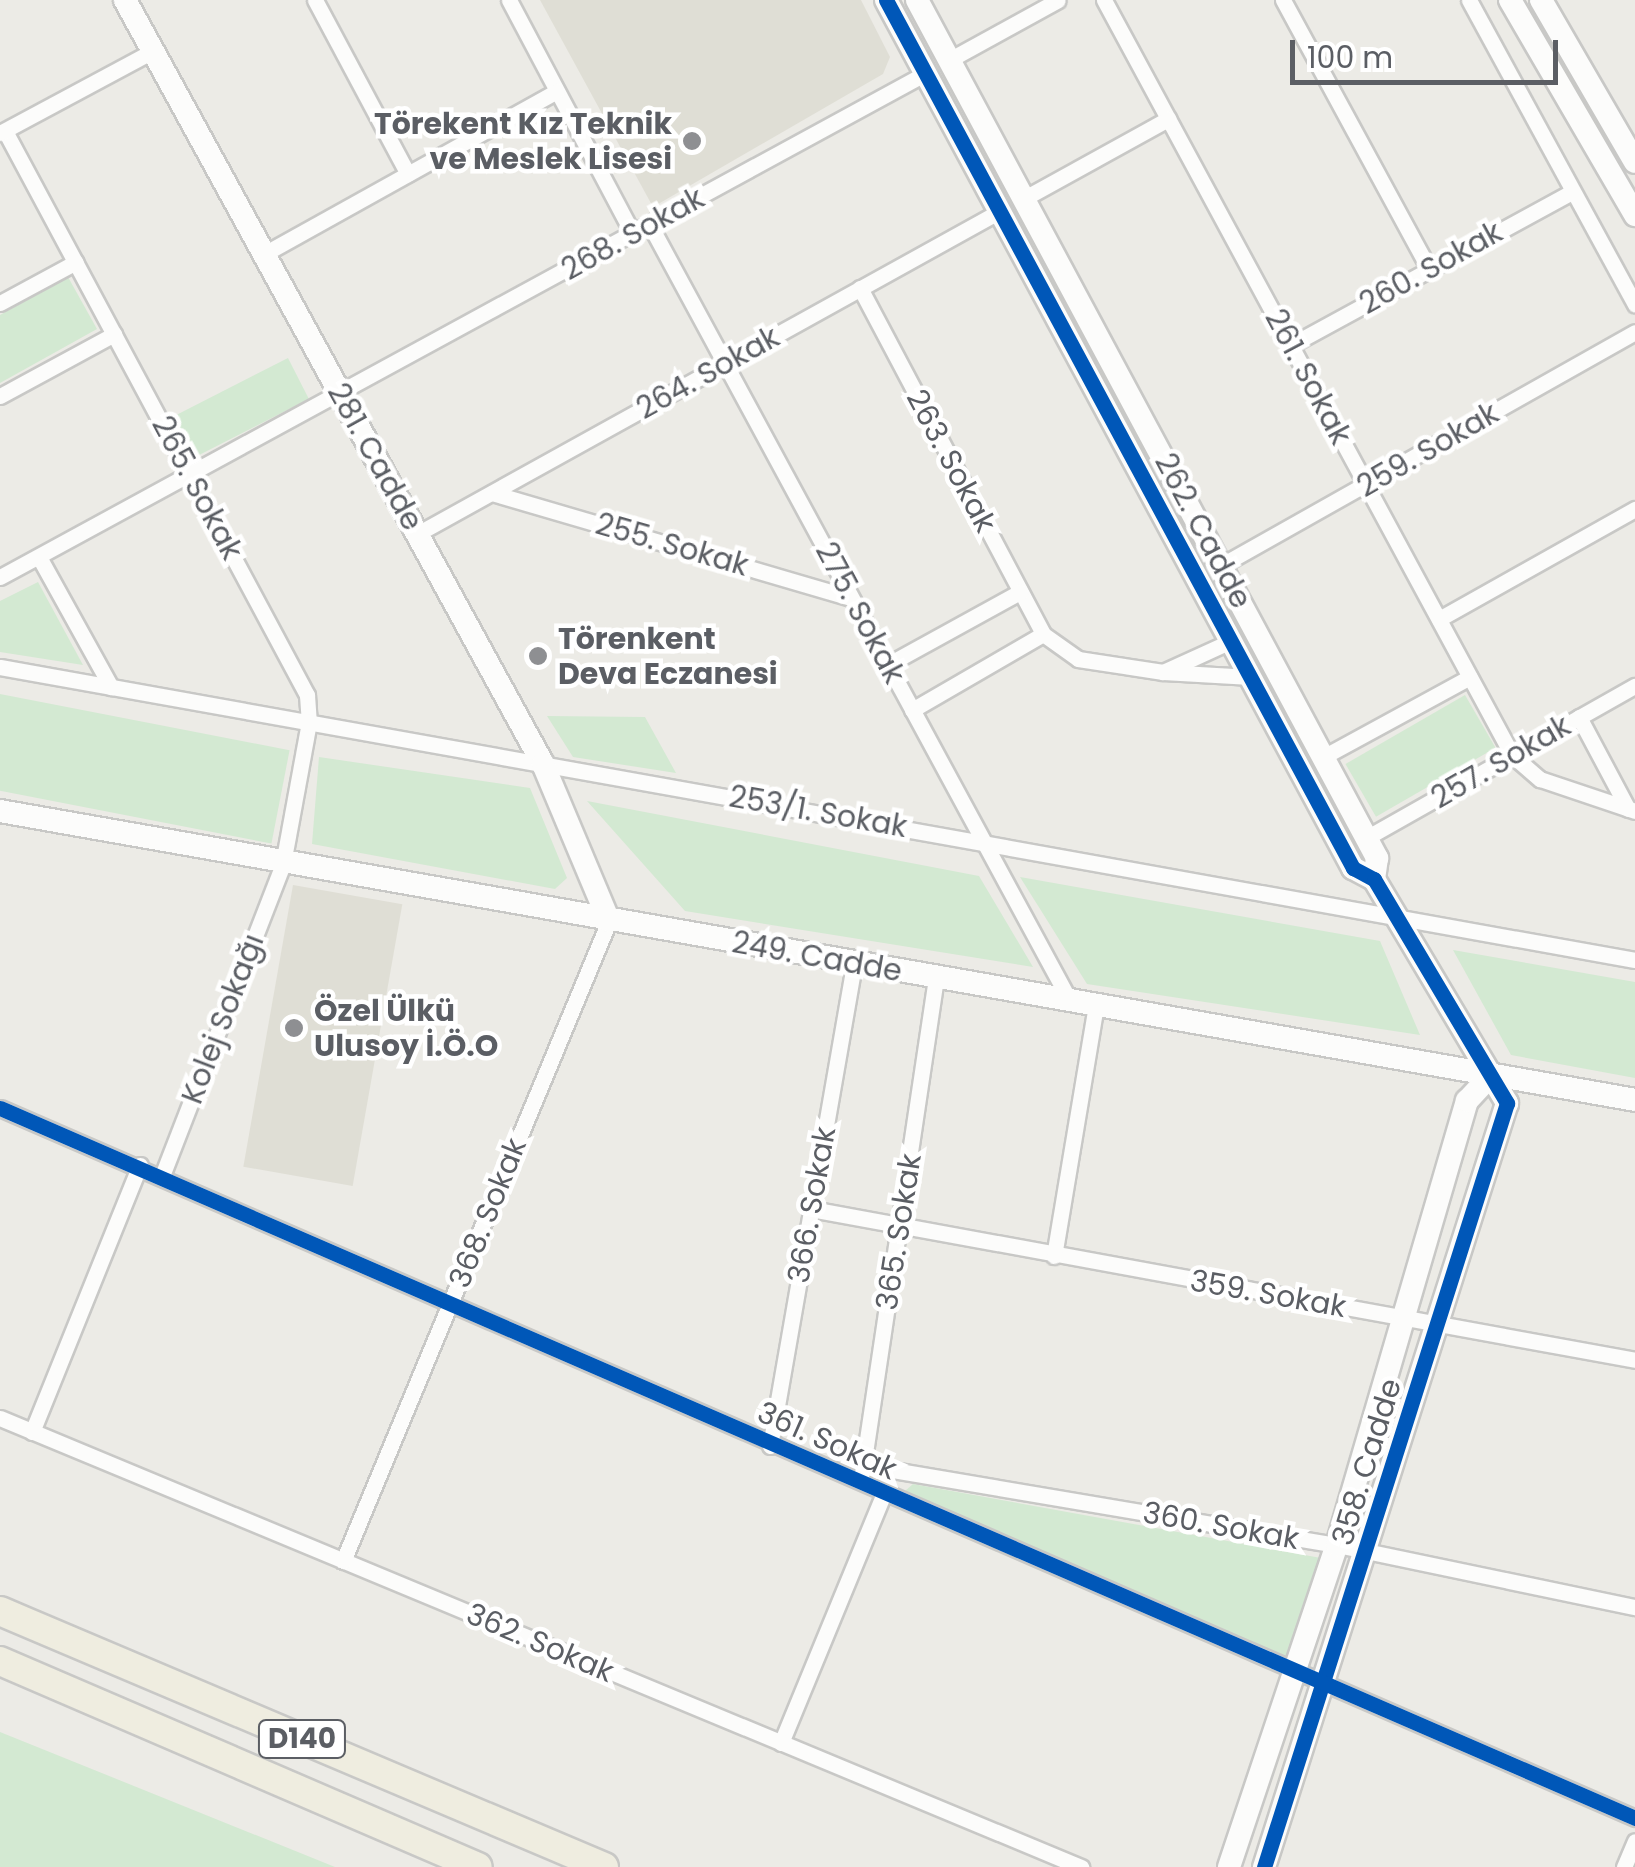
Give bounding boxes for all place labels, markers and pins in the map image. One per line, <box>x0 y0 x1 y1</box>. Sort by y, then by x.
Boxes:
place label: Törekent Kız Teknik ve Meslek Lisesi <box>374 106 672 176</box>
marker: Törekent Kız Teknik ve Meslek Lisesi <box>681 130 703 152</box>
place label: Törenkent Deva Eczanesi <box>558 621 778 692</box>
marker: Törenkent Deva Eczanesi <box>527 645 549 667</box>
place label: Özel Ülkü Ulusoy İ.Ö.O <box>314 993 498 1064</box>
marker: Özel Ülkü Ulusoy İ.Ö.O <box>283 1017 305 1039</box>

